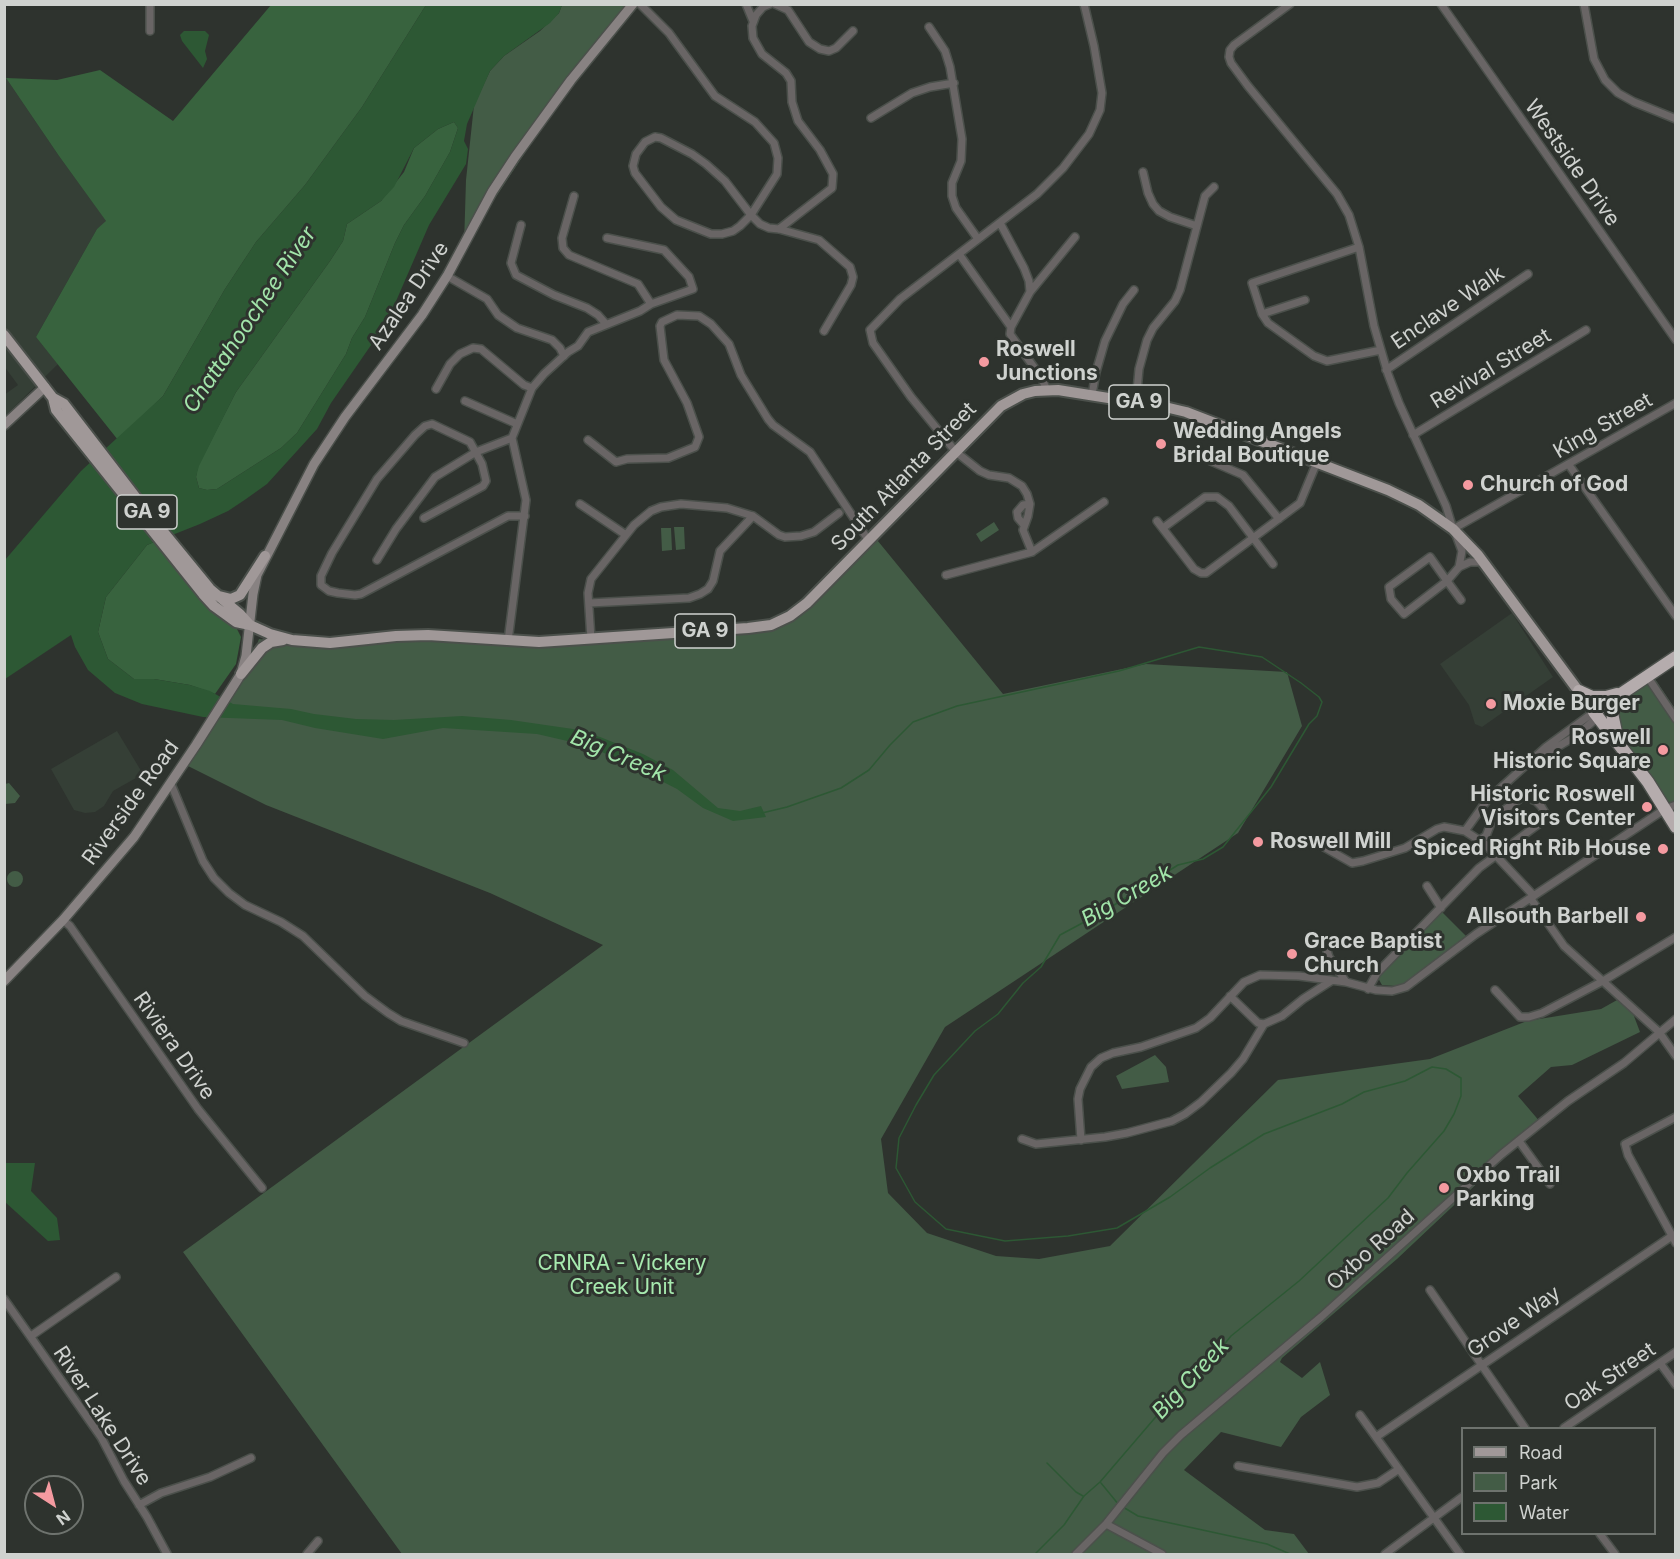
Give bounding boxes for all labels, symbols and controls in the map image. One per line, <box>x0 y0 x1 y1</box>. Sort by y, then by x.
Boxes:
street label: Westside Drive <box>1519 95 1625 231</box>
water label: Chattahoochee River <box>178 222 322 418</box>
street label: Azalea Drive <box>364 237 454 355</box>
street label: Enclave Walk <box>1387 261 1509 355</box>
street label: Revival Street <box>1426 323 1556 415</box>
place label: Roswell Junctions <box>996 337 1098 387</box>
marker: Roswell Junctions <box>977 355 991 369</box>
road number: GA 9 <box>1109 385 1169 419</box>
street label: King Street <box>1549 388 1657 464</box>
street label: South Atlanta Street <box>826 397 982 557</box>
place label: Wedding Angels Bridal Boutique <box>1173 419 1342 469</box>
marker: Wedding Angels Bridal Boutique <box>1154 437 1168 451</box>
place label: Church of God <box>1480 472 1628 498</box>
marker: Church of God <box>1461 478 1475 492</box>
road number: GA 9 <box>117 495 177 529</box>
road number: GA 9 <box>675 614 735 648</box>
place label: Moxie Burger <box>1503 691 1640 717</box>
marker: Moxie Burger <box>1484 697 1498 711</box>
water label: Big Creek <box>566 724 670 788</box>
place label: Roswell Historic Square <box>1493 725 1651 775</box>
street label: Riverside Road <box>77 736 185 870</box>
marker: Roswell Historic Square <box>1656 743 1670 757</box>
place label: Historic Roswell Visitors Center <box>1470 782 1635 832</box>
marker: Historic Roswell Visitors Center <box>1640 800 1654 814</box>
place label: Roswell Mill <box>1270 829 1391 855</box>
marker: Roswell Mill <box>1251 835 1265 849</box>
place label: Spiced Right Rib House <box>1413 836 1651 862</box>
marker: Spiced Right Rib House <box>1656 842 1670 856</box>
water label: Big Creek <box>1077 859 1177 933</box>
place label: Allsouth Barbell <box>1466 904 1629 930</box>
marker: Allsouth Barbell <box>1634 910 1648 924</box>
place label: Grace Baptist Church <box>1304 929 1442 979</box>
marker: Grace Baptist Church <box>1285 947 1299 961</box>
street label: Riviera Drive <box>128 987 220 1105</box>
place label: Oxbo Trail Parking <box>1456 1163 1560 1213</box>
marker: Oxbo Trail Parking <box>1437 1181 1451 1195</box>
street label: Oxbo Road <box>1322 1204 1420 1296</box>
park label: CRNRA - Vickery Creek Unit <box>537 1251 707 1301</box>
street label: Grove Way <box>1463 1281 1565 1363</box>
water label: Big Creek <box>1147 1333 1235 1425</box>
street label: Oak Street <box>1560 1337 1660 1417</box>
street label: River Lake Drive <box>48 1342 156 1490</box>
legend <box>1461 1427 1656 1535</box>
text: Road <box>1519 1442 1562 1463</box>
text: Park <box>1519 1472 1558 1493</box>
north arrow <box>24 1475 84 1535</box>
text: Water <box>1519 1502 1569 1523</box>
text: N <box>53 1506 74 1530</box>

